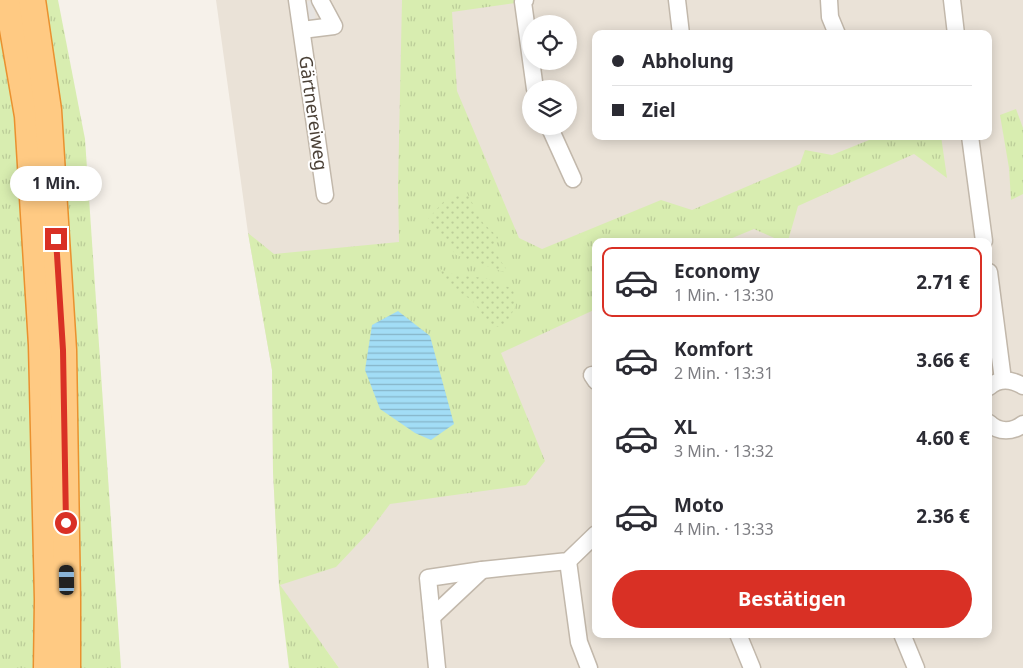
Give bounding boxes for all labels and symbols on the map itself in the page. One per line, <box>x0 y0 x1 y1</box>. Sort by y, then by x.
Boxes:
street label: Gärtnereiweg <box>294 54 334 172</box>
callout: 1 Min. <box>10 166 102 202</box>
route end <box>45 228 67 250</box>
route start <box>55 512 77 534</box>
car <box>59 565 74 595</box>

